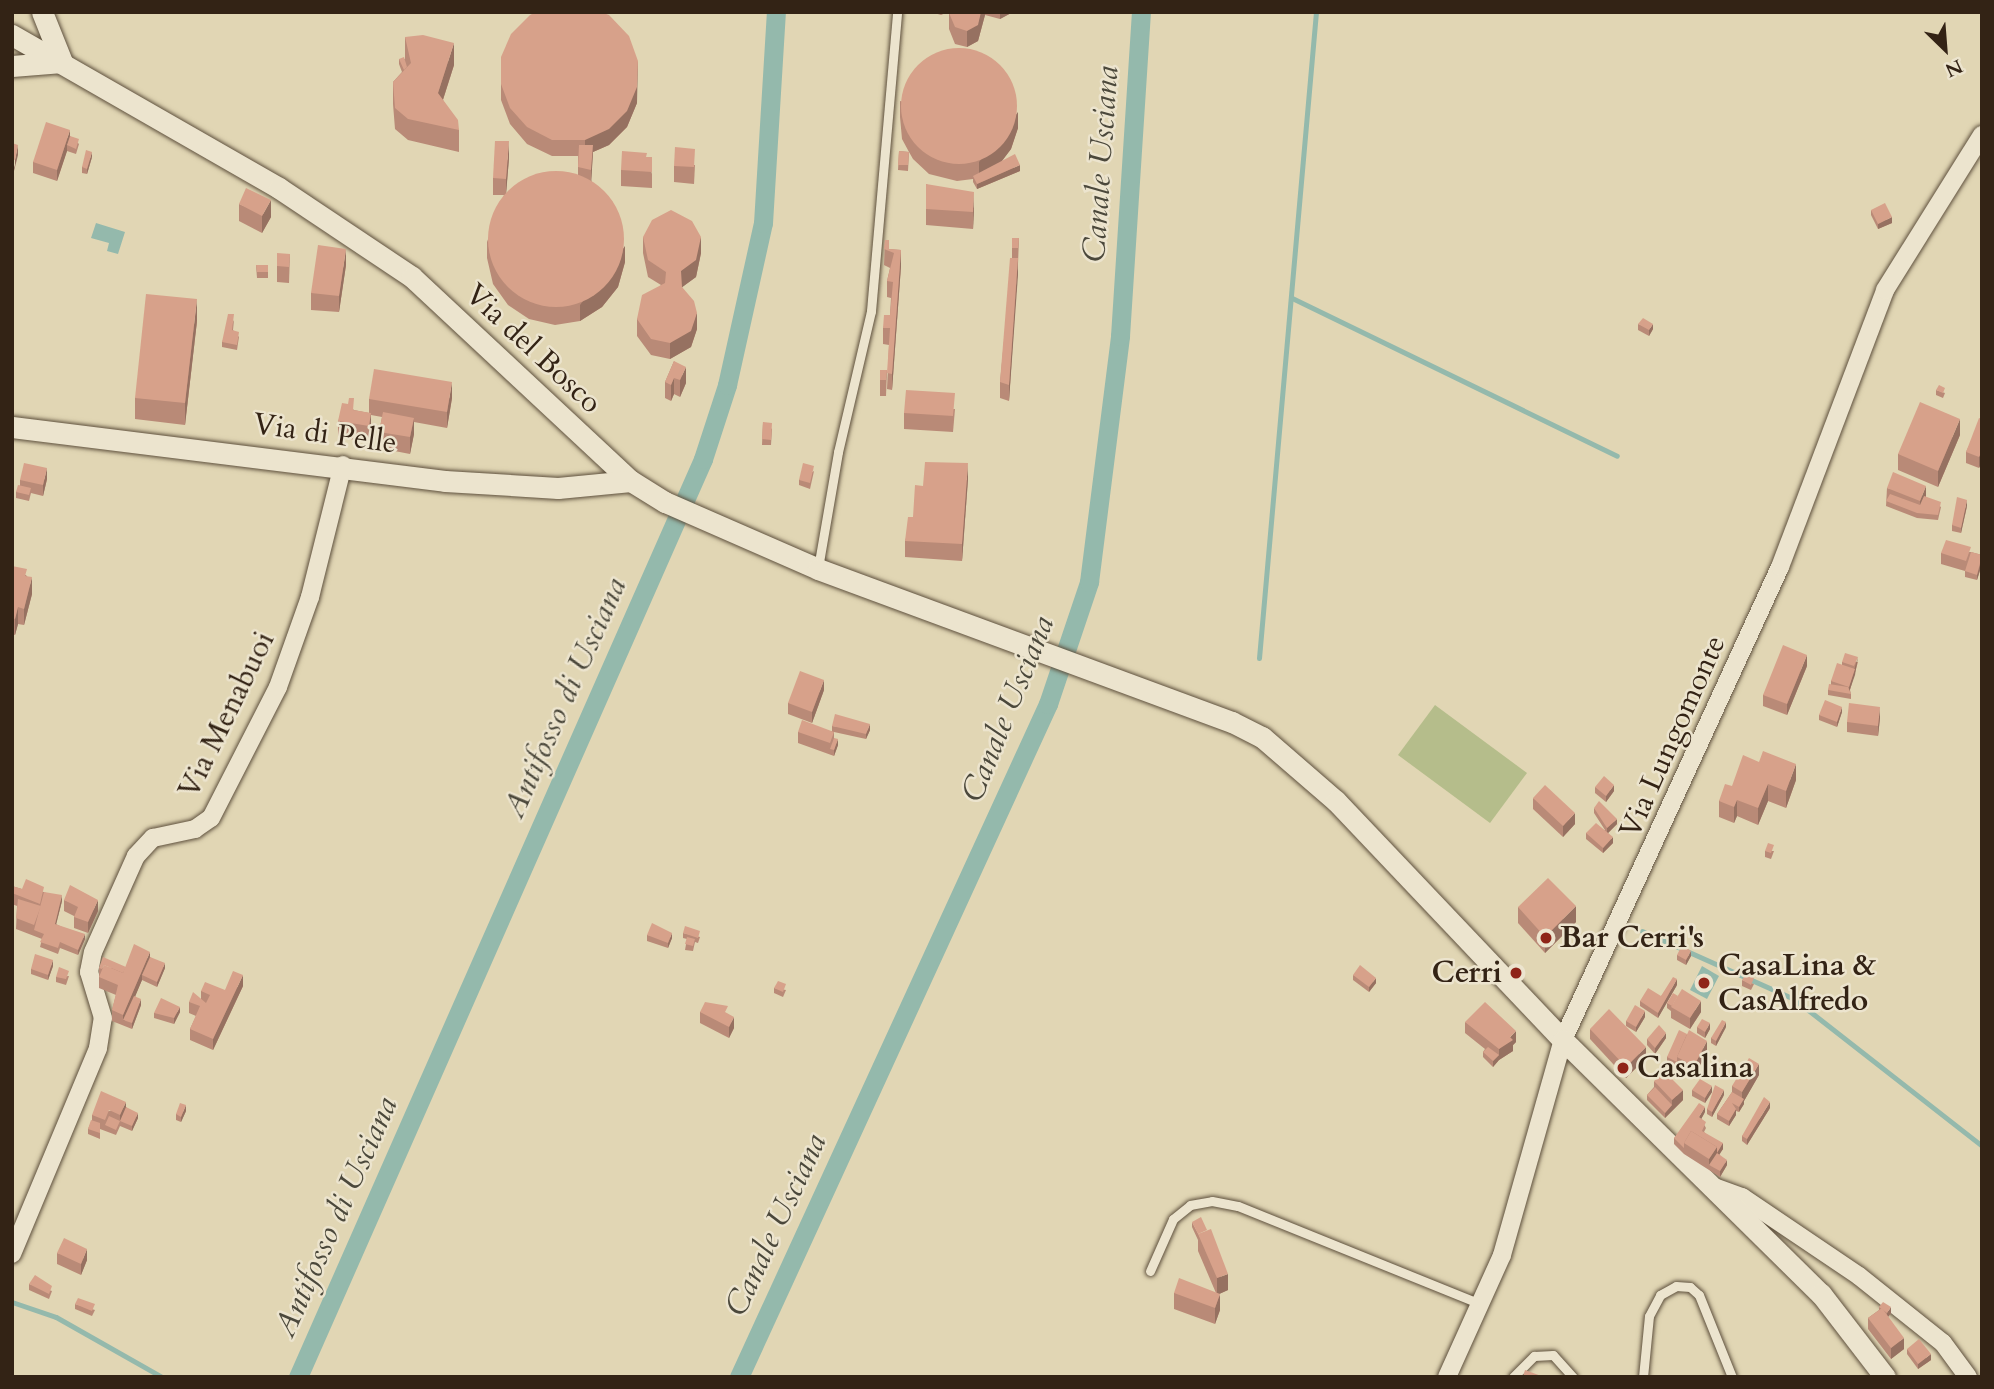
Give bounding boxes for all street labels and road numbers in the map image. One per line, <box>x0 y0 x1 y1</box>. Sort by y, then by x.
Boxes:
street label: Via del Bosco <box>457 277 609 421</box>
street label: Via di Pelle <box>251 406 399 462</box>
street label: Via Menabuoi <box>171 626 283 804</box>
street label: Via Lungomonte <box>1612 630 1734 844</box>

